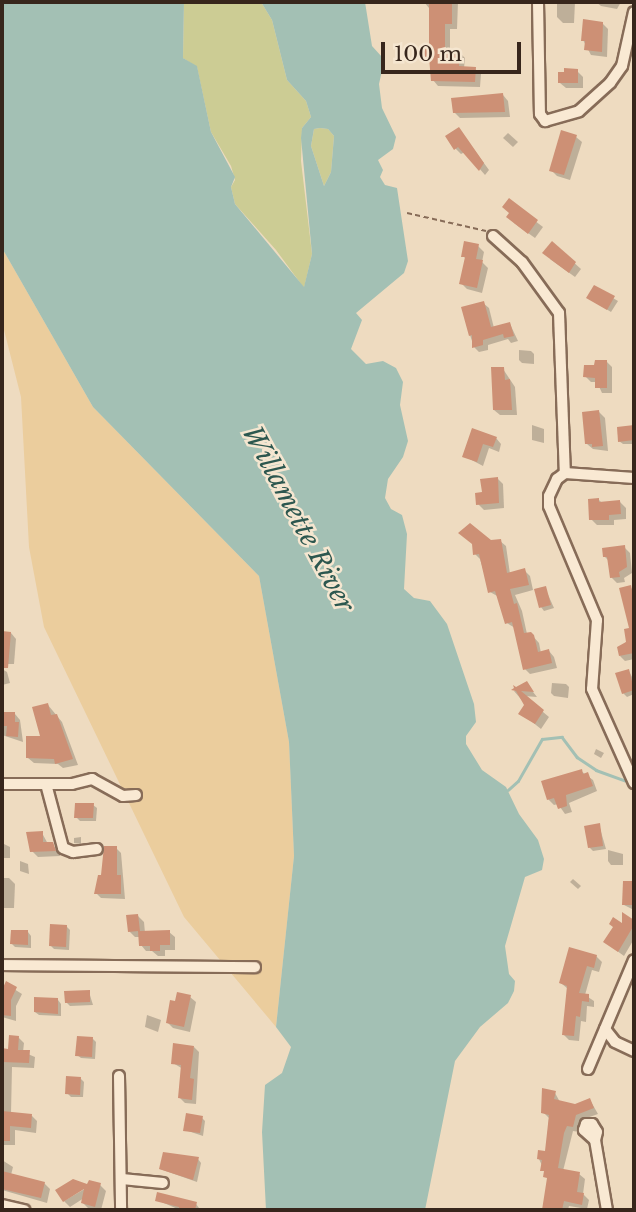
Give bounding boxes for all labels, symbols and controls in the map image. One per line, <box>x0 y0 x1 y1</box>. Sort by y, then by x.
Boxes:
scale bar <box>384 28 524 72</box>
text: 100 m <box>394 41 462 67</box>
water label: Willamette River <box>236 420 360 618</box>

